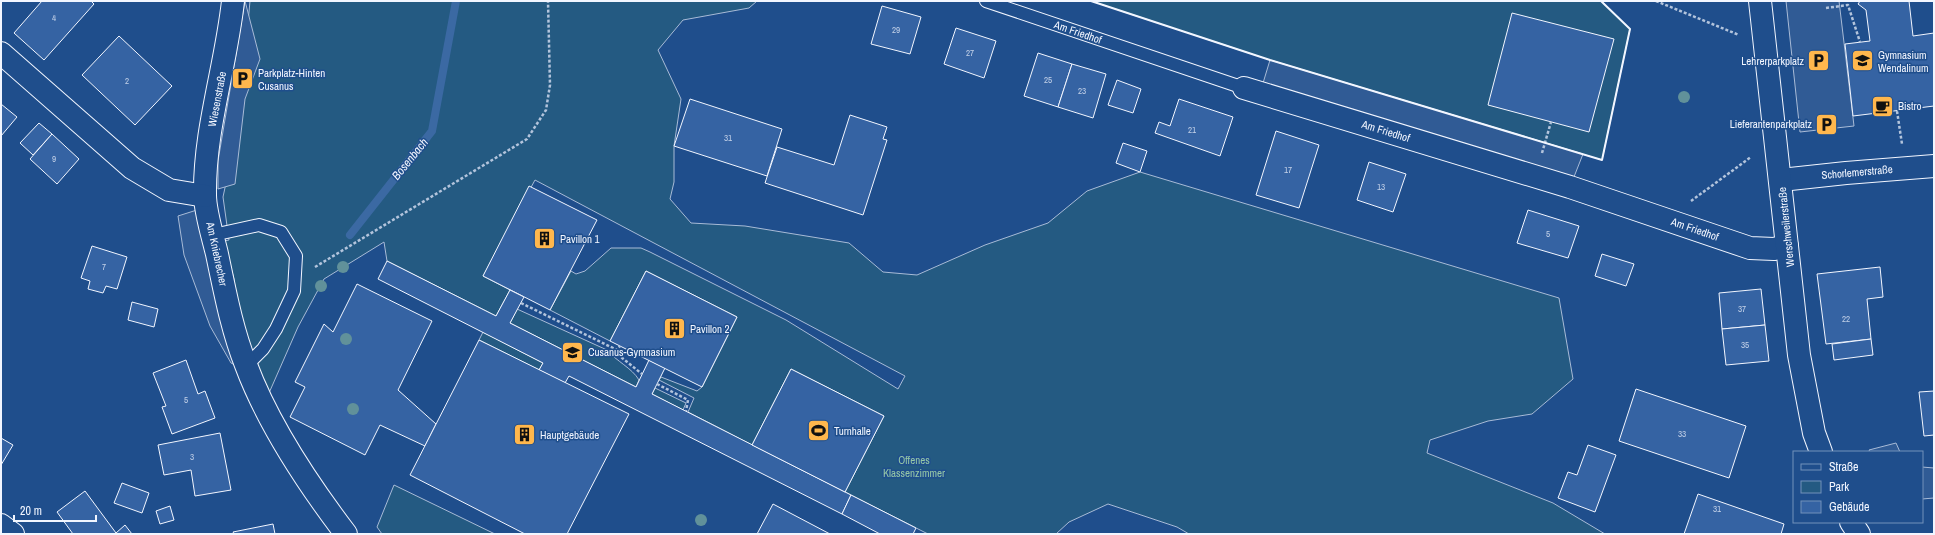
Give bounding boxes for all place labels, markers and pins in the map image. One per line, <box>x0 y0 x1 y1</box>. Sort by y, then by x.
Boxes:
parking icon: Lehrerparkplatz <box>1806 48 1832 74</box>
school or university icon: Gymnasium Wendalinum <box>1850 48 1876 74</box>
place label: Gymnasium Wendalinum <box>1878 48 1928 75</box>
place label: Lehrerparkplatz <box>1741 54 1804 68</box>
parking icon: Parkplatz-Hinten Cusanus <box>229 66 255 92</box>
place label: Parkplatz-Hinten Cusanus <box>258 66 325 93</box>
cafe icon: Bistro <box>1869 93 1895 119</box>
place label: Bistro <box>1898 99 1922 113</box>
parking icon: Lieferantenparkplatz <box>1814 111 1840 137</box>
place label: Lieferantenparkplatz <box>1730 117 1812 131</box>
building icon: Pavillon 1 <box>532 226 558 252</box>
place label: Pavillon 1 <box>560 232 600 246</box>
building icon: Pavillon 2 <box>661 316 687 342</box>
place label: Pavillon 2 <box>690 322 730 336</box>
school or university icon: Cusanus-Gymnasium <box>560 339 586 365</box>
place label: Cusanus-Gymnasium <box>588 345 675 359</box>
sports icon: Turnhalle <box>805 418 831 444</box>
building icon: Hauptgebäude <box>511 422 537 448</box>
place label: Turnhalle <box>834 424 871 438</box>
place label: Hauptgebäude <box>540 428 599 442</box>

